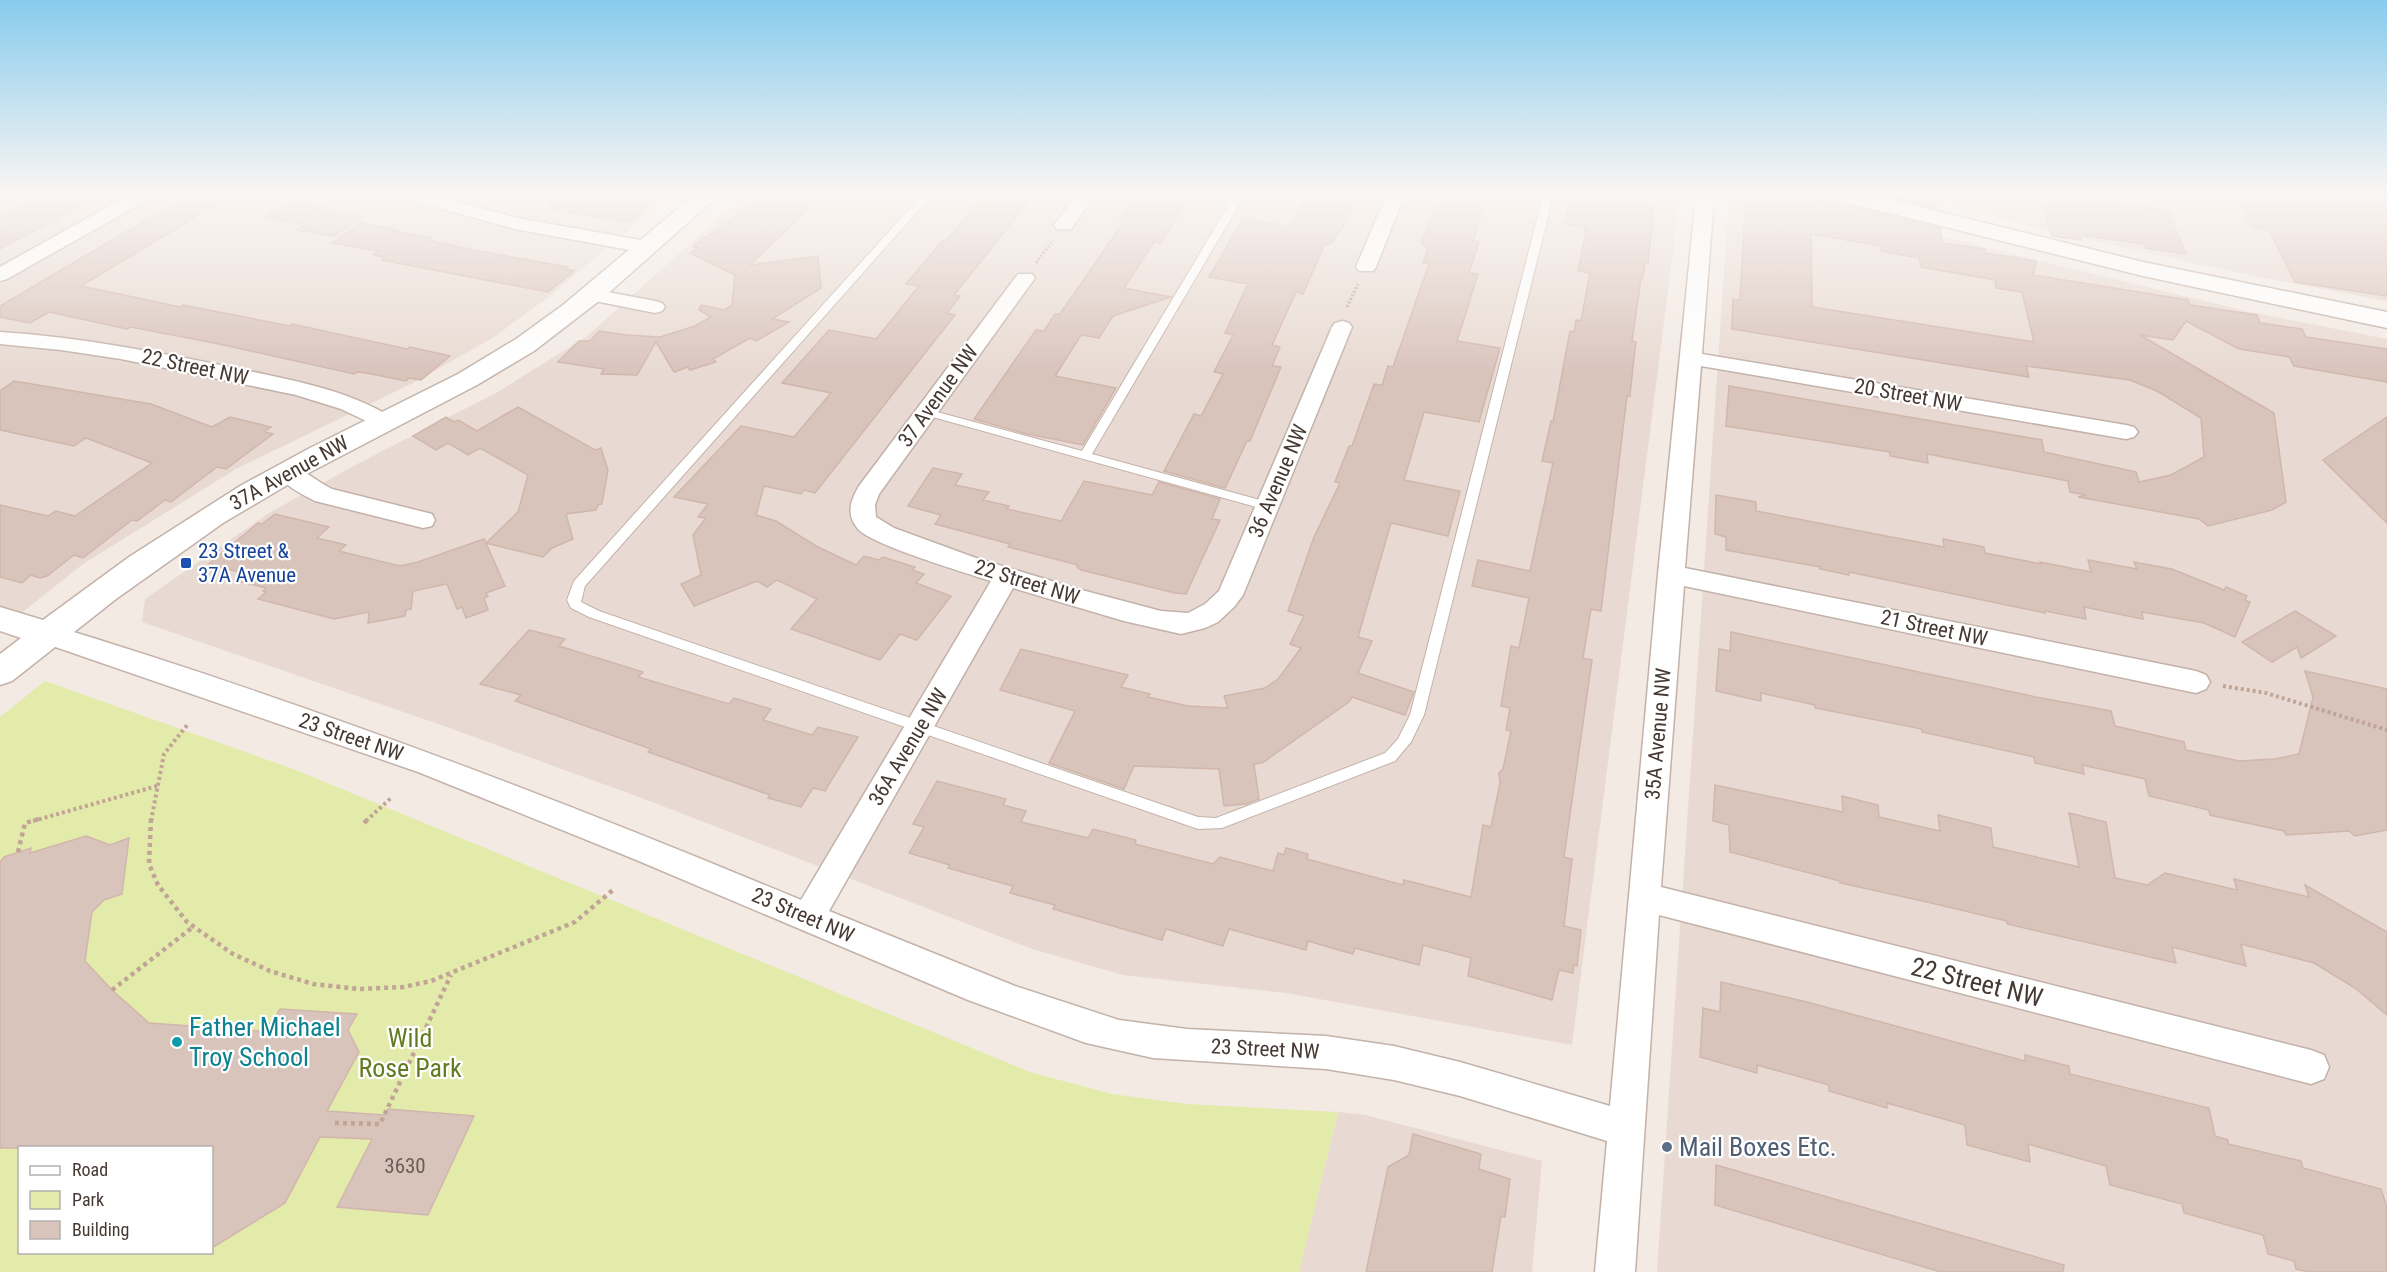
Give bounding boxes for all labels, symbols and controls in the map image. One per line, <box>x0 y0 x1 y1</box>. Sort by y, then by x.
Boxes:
street label: 37 Avenue NW <box>893 340 983 452</box>
street label: 22 Street NW <box>139 344 251 390</box>
street label: 20 Street NW <box>1852 374 1964 416</box>
street label: 36 Avenue NW <box>1244 421 1312 541</box>
street label: 37A Avenue NW <box>225 431 353 515</box>
place label: 23 Street & 37A Avenue <box>198 539 296 587</box>
street label: 22 Street NW <box>972 555 1082 609</box>
marker: 23 Street & 37A Avenue <box>179 556 193 570</box>
street label: 21 Street NW <box>1878 605 1990 651</box>
street label: 35A Avenue NW <box>1640 667 1676 801</box>
street label: 36A Avenue NW <box>864 684 952 810</box>
street label: 23 Street NW <box>296 708 406 766</box>
street label: 23 Street NW <box>748 883 858 947</box>
street label: 22 Street NW <box>1908 951 2046 1013</box>
place label: Father Michael Troy School <box>189 1012 341 1072</box>
park label: Wild Rose Park <box>358 1023 462 1083</box>
street label: 23 Street NW <box>1210 1034 1320 1064</box>
marker: Father Michael Troy School <box>170 1035 184 1049</box>
place label: Mail Boxes Etc. <box>1679 1132 1837 1162</box>
marker: Mail Boxes Etc. <box>1660 1140 1674 1154</box>
legend <box>18 1146 213 1254</box>
house number: 3630 <box>384 1154 426 1178</box>
text: Road <box>72 1159 108 1180</box>
text: Park <box>72 1189 104 1210</box>
text: Building <box>72 1219 129 1240</box>

